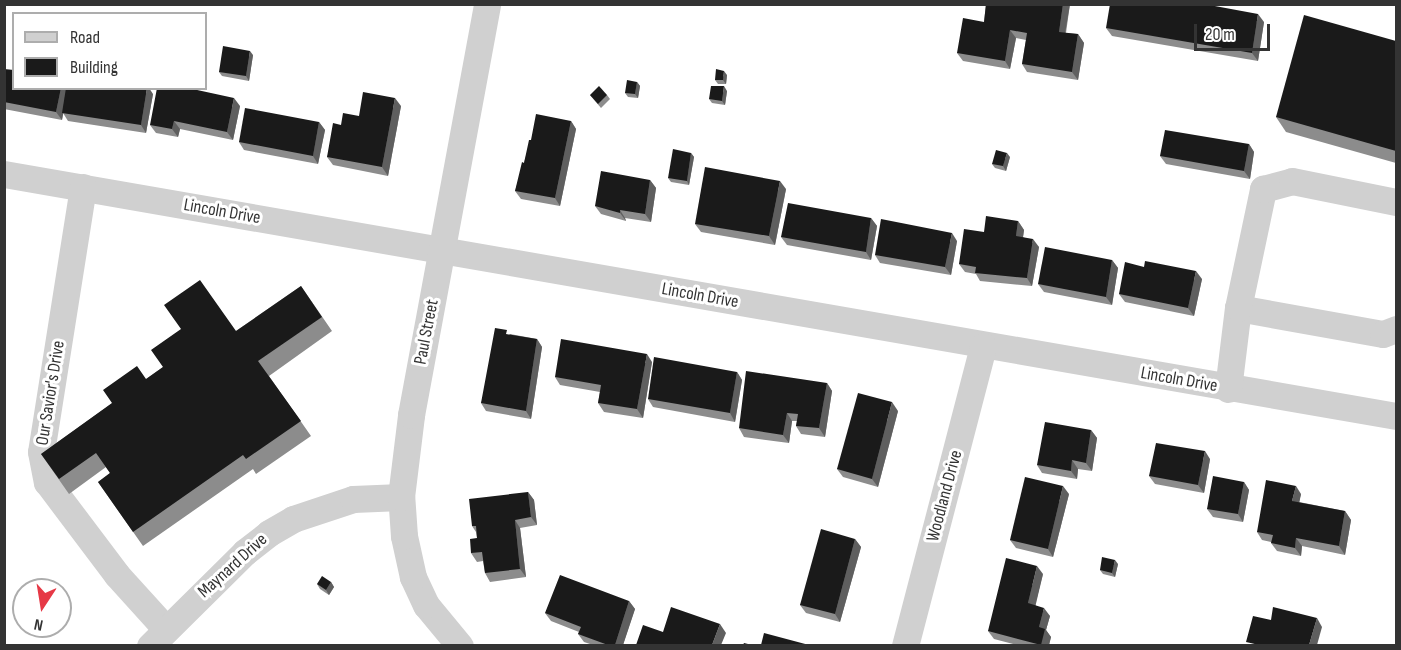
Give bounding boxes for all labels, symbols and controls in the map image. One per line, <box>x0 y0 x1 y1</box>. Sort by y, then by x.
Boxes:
legend <box>12 12 207 90</box>
scale bar <box>1197 12 1274 50</box>
text: 20 m <box>1205 24 1235 45</box>
text: Road <box>70 27 100 48</box>
text: Building <box>70 57 118 78</box>
street label: Lincoln Drive <box>182 195 262 229</box>
street label: Lincoln Drive <box>660 279 740 313</box>
street label: Paul Street <box>410 298 444 366</box>
street label: Our Savior's Drive <box>32 339 70 447</box>
street label: Lincoln Drive <box>1139 363 1219 397</box>
street label: Woodland Drive <box>922 448 968 544</box>
street label: Maynard Drive <box>194 529 272 603</box>
north arrow <box>12 578 72 638</box>
text: N <box>32 614 45 634</box>

